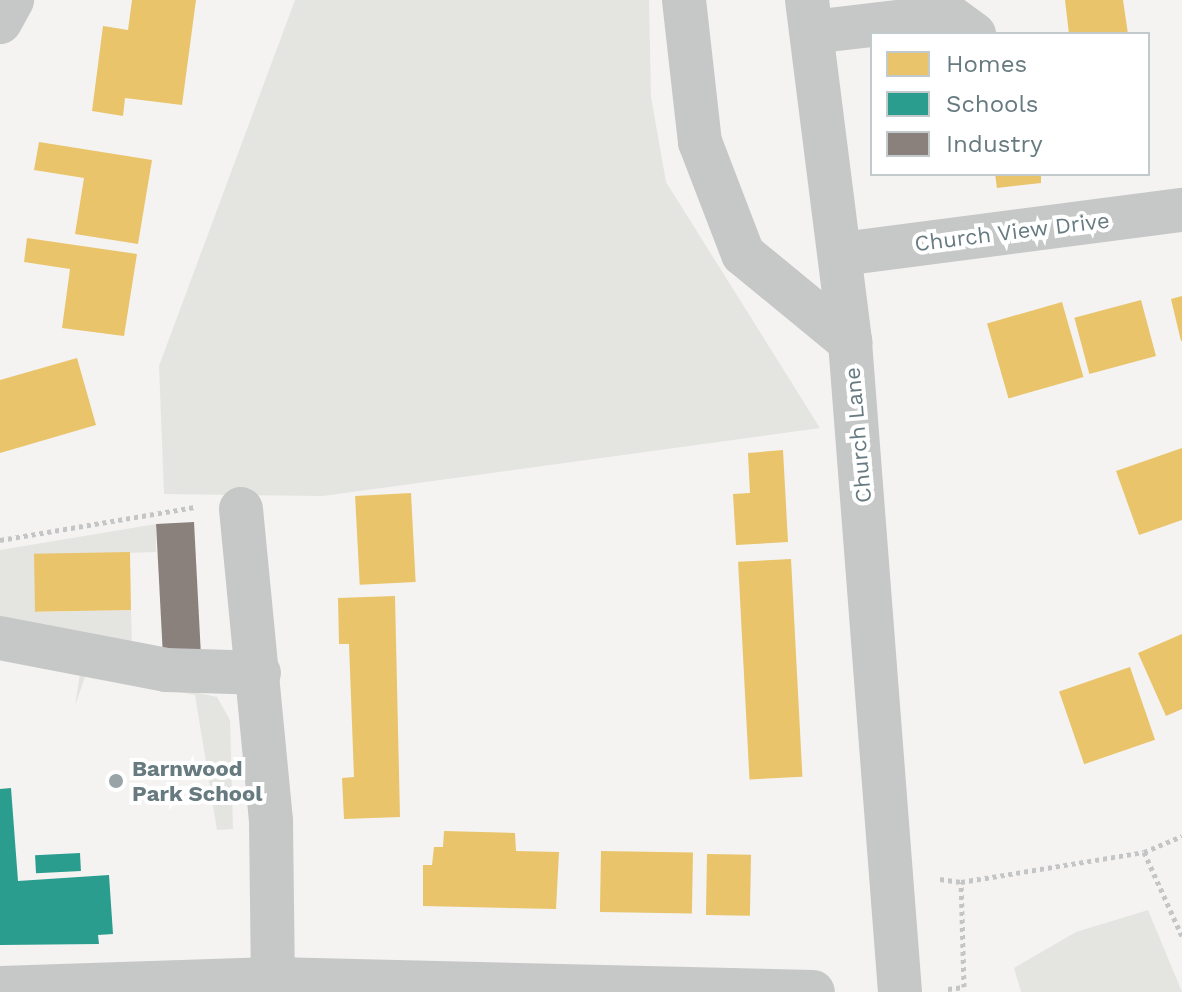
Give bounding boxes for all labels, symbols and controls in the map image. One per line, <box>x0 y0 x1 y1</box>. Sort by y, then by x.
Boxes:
legend <box>870 32 1150 176</box>
text: Homes <box>946 50 1027 78</box>
text: Schools <box>946 90 1038 118</box>
text: Industry <box>946 130 1043 158</box>
street label: Church View Drive <box>912 207 1112 257</box>
street label: Church Lane <box>839 366 877 504</box>
place label: Barnwood Park School <box>132 755 263 806</box>
marker: Barnwood Park School <box>107 772 125 790</box>

